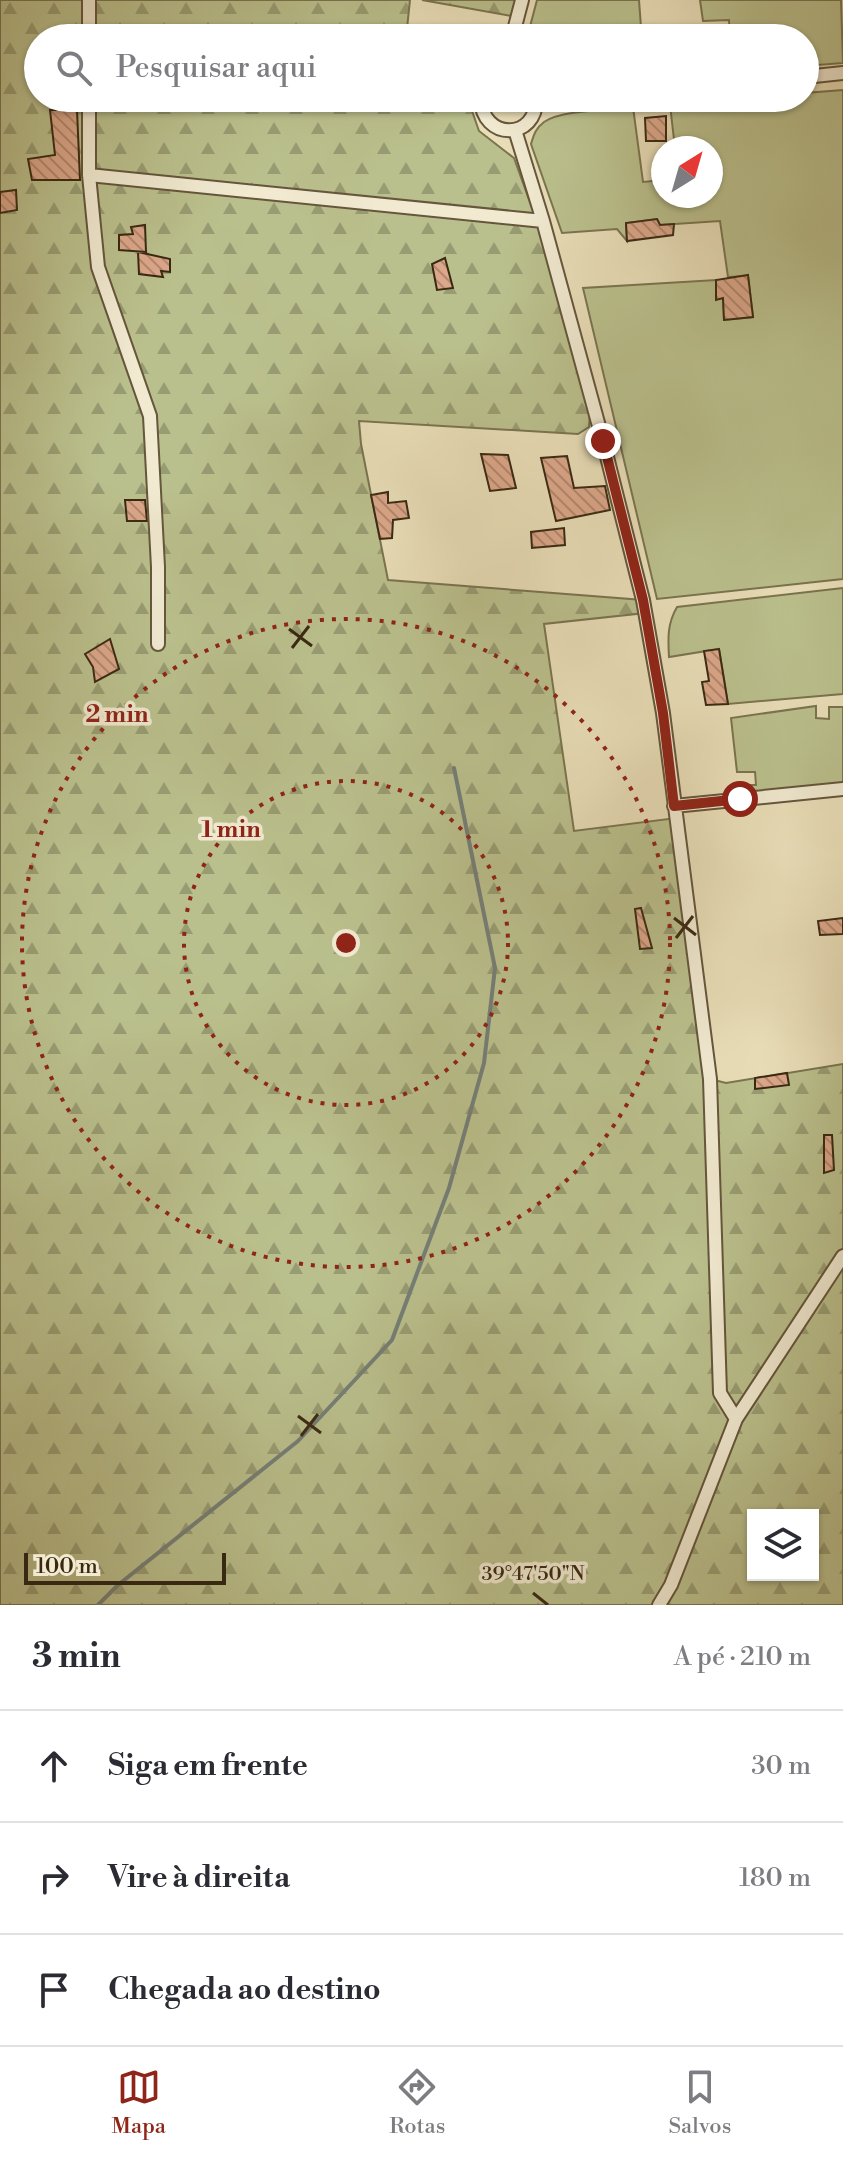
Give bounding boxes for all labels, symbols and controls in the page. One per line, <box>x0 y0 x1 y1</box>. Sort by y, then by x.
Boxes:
search box <box>24 24 819 112</box>
icon: search <box>52 46 96 90</box>
text: Pesquisar aqui <box>116 49 317 87</box>
north arrow <box>651 136 723 208</box>
route end <box>585 423 621 459</box>
text: 2 min <box>85 700 149 730</box>
route start <box>722 781 758 817</box>
text: 1 min <box>201 815 261 845</box>
centre of rings <box>332 929 360 957</box>
map controls <box>747 1509 819 1581</box>
button: layers <box>747 1509 819 1581</box>
scale bar <box>24 1549 226 1585</box>
text: 100 m <box>36 1553 98 1580</box>
text: 39°47'50"N <box>481 1562 585 1587</box>
text: 3 min <box>32 1636 121 1678</box>
text: A pé · 210 m <box>674 1641 811 1673</box>
icon: ahead <box>32 1744 76 1788</box>
text: Siga em frente <box>108 1747 308 1785</box>
text: 30 m <box>751 1750 811 1782</box>
icon: right <box>32 1856 76 1900</box>
text: Vire à direita <box>108 1859 290 1897</box>
text: 180 m <box>739 1862 811 1894</box>
icon: arrive <box>32 1968 76 2012</box>
text: Chegada ao destino <box>108 1971 381 2009</box>
tab: Mapa <box>112 2065 166 2140</box>
tab: Rotas <box>389 2065 445 2140</box>
tab: Salvos <box>668 2065 731 2140</box>

